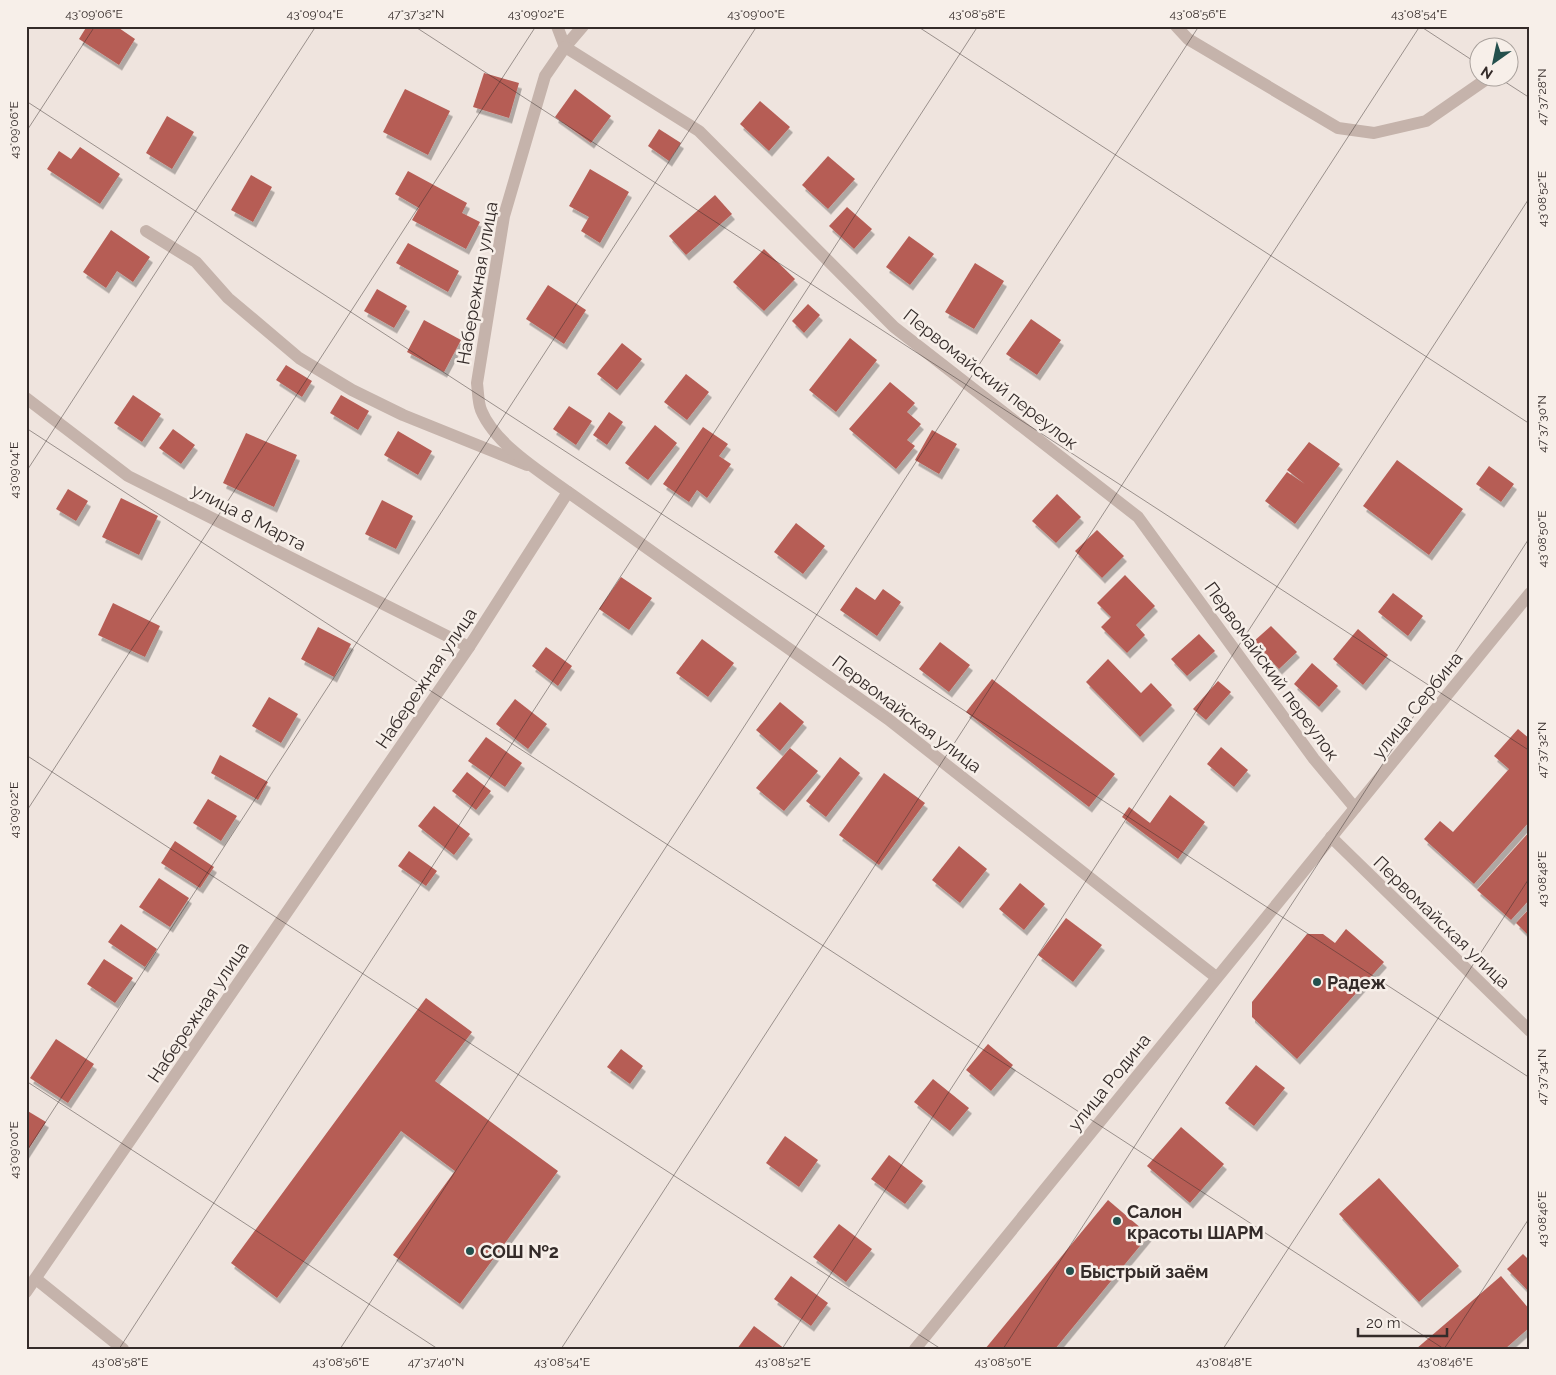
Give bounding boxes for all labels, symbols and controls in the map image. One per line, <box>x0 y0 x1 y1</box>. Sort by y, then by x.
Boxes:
text: 43°09'06"E <box>65 7 123 21</box>
text: 43°09'04"E <box>287 7 343 21</box>
text: 47°37'32"N <box>388 7 444 21</box>
text: 43°09'02"E <box>508 7 564 21</box>
text: 43°09'00"E <box>727 7 785 21</box>
text: 43°08'58"E <box>949 7 1005 21</box>
text: 43°08'56"E <box>1170 7 1226 21</box>
text: 43°08'54"E <box>1391 7 1447 21</box>
north arrow <box>1468 38 1518 88</box>
text: N <box>1478 63 1496 83</box>
text: 47°37'28"N <box>1535 68 1549 126</box>
text: 43°09'06"E <box>7 101 21 159</box>
text: 43°08'52"E <box>1535 171 1549 227</box>
street label: Набережная улица <box>452 200 502 366</box>
street label: Первомайский переулок <box>900 304 1082 454</box>
text: 47°37'30"N <box>1535 395 1549 453</box>
text: 43°09'04"E <box>7 442 21 498</box>
street label: улица 8 Марта <box>188 479 310 555</box>
text: 43°08'50"E <box>1535 511 1549 567</box>
street label: Первомайский переулок <box>1200 578 1344 764</box>
street label: Набережная улица <box>371 604 481 752</box>
street label: улица Сербина <box>1367 647 1467 763</box>
street label: Первомайская улица <box>828 651 986 777</box>
text: 47°37'32"N <box>1535 722 1549 778</box>
text: 43°09'02"E <box>7 782 21 838</box>
street label: Первомайская улица <box>1369 851 1515 993</box>
text: 43°08'48"E <box>1535 851 1549 907</box>
street label: Набережная улица <box>143 938 253 1086</box>
place label: Радеж <box>1327 972 1387 993</box>
marker: Радеж <box>1311 976 1323 988</box>
street label: улица Родина <box>1063 1029 1155 1135</box>
text: 47°37'34"N <box>1535 1049 1549 1105</box>
text: 43°09'00"E <box>7 1121 21 1179</box>
text: 43°08'46"E <box>1535 1191 1549 1247</box>
place label: Салон красоты ШАРМ <box>1127 1201 1264 1243</box>
marker: Салон красоты ШАРМ <box>1111 1215 1123 1227</box>
place label: СОШ №2 <box>480 1241 559 1262</box>
marker: СОШ №2 <box>464 1245 476 1257</box>
place label: Быстрый заём <box>1080 1261 1208 1282</box>
marker: Быстрый заём <box>1064 1265 1076 1277</box>
scale bar <box>1358 1305 1447 1337</box>
text: 20 m <box>1366 1314 1401 1332</box>
text: 43°08'58"E <box>92 1355 148 1369</box>
text: 43°08'56"E <box>313 1355 369 1369</box>
text: 47°37'40"N <box>408 1355 464 1369</box>
text: 43°08'54"E <box>534 1355 590 1369</box>
text: 43°08'52"E <box>755 1355 811 1369</box>
text: 43°08'50"E <box>975 1355 1031 1369</box>
text: 43°08'48"E <box>1196 1355 1252 1369</box>
text: 43°08'46"E <box>1417 1355 1473 1369</box>

